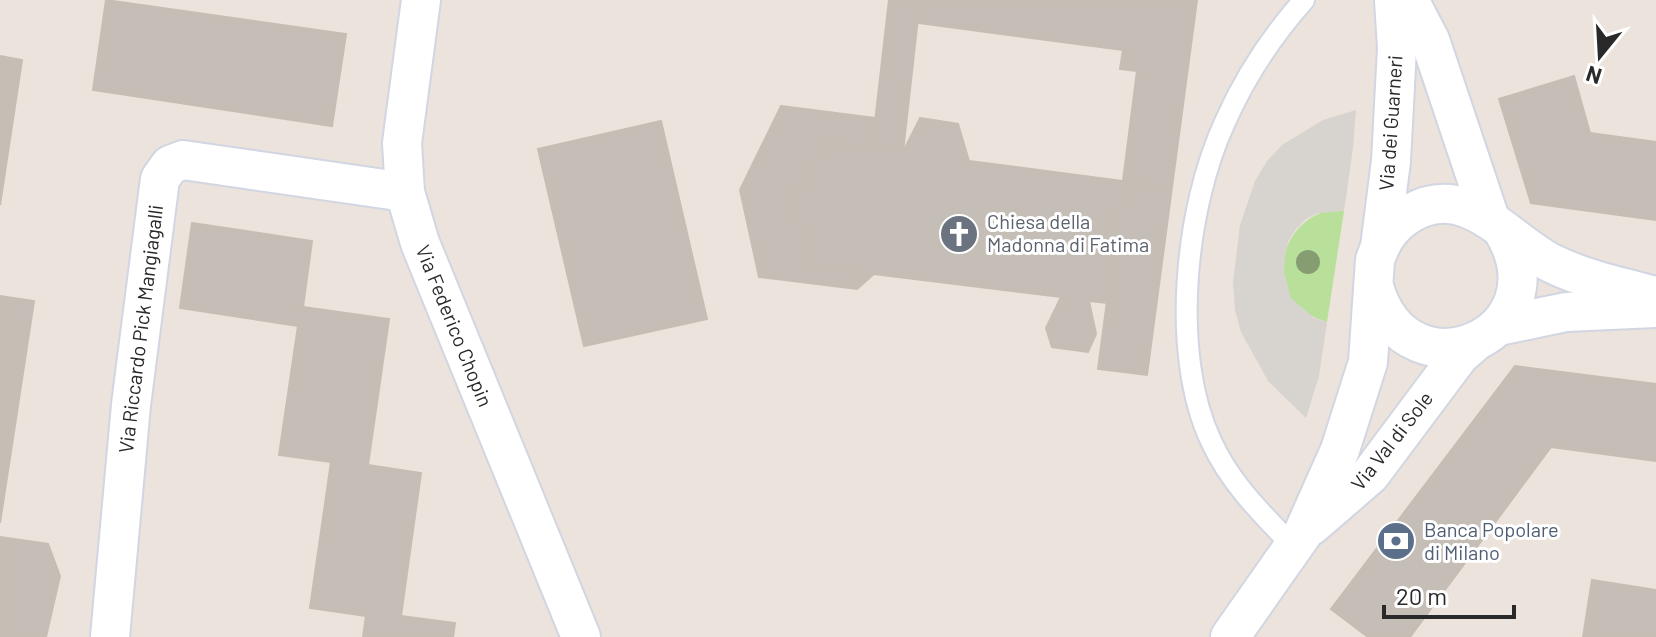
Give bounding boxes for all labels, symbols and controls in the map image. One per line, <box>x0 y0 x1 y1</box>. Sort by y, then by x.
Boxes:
north arrow <box>1560 16 1640 96</box>
street label: Via dei Guarneri <box>1373 54 1407 192</box>
text: N <box>1583 61 1604 91</box>
street label: Via Riccardo Pick Mangiagalli <box>113 203 167 455</box>
place label: Chiesa della Madonna di Fatima <box>987 209 1149 256</box>
church icon: Chiesa della Madonna di Fatima <box>938 213 980 255</box>
street label: Via Federico Chopin <box>412 241 498 410</box>
street label: Via Val di Sole <box>1345 386 1437 495</box>
place label: Banca Popolare di Milano <box>1424 517 1559 564</box>
bank icon: Banca Popolare di Milano <box>1375 520 1417 562</box>
scale bar <box>1384 569 1514 619</box>
text: 20 m <box>1396 581 1447 610</box>

